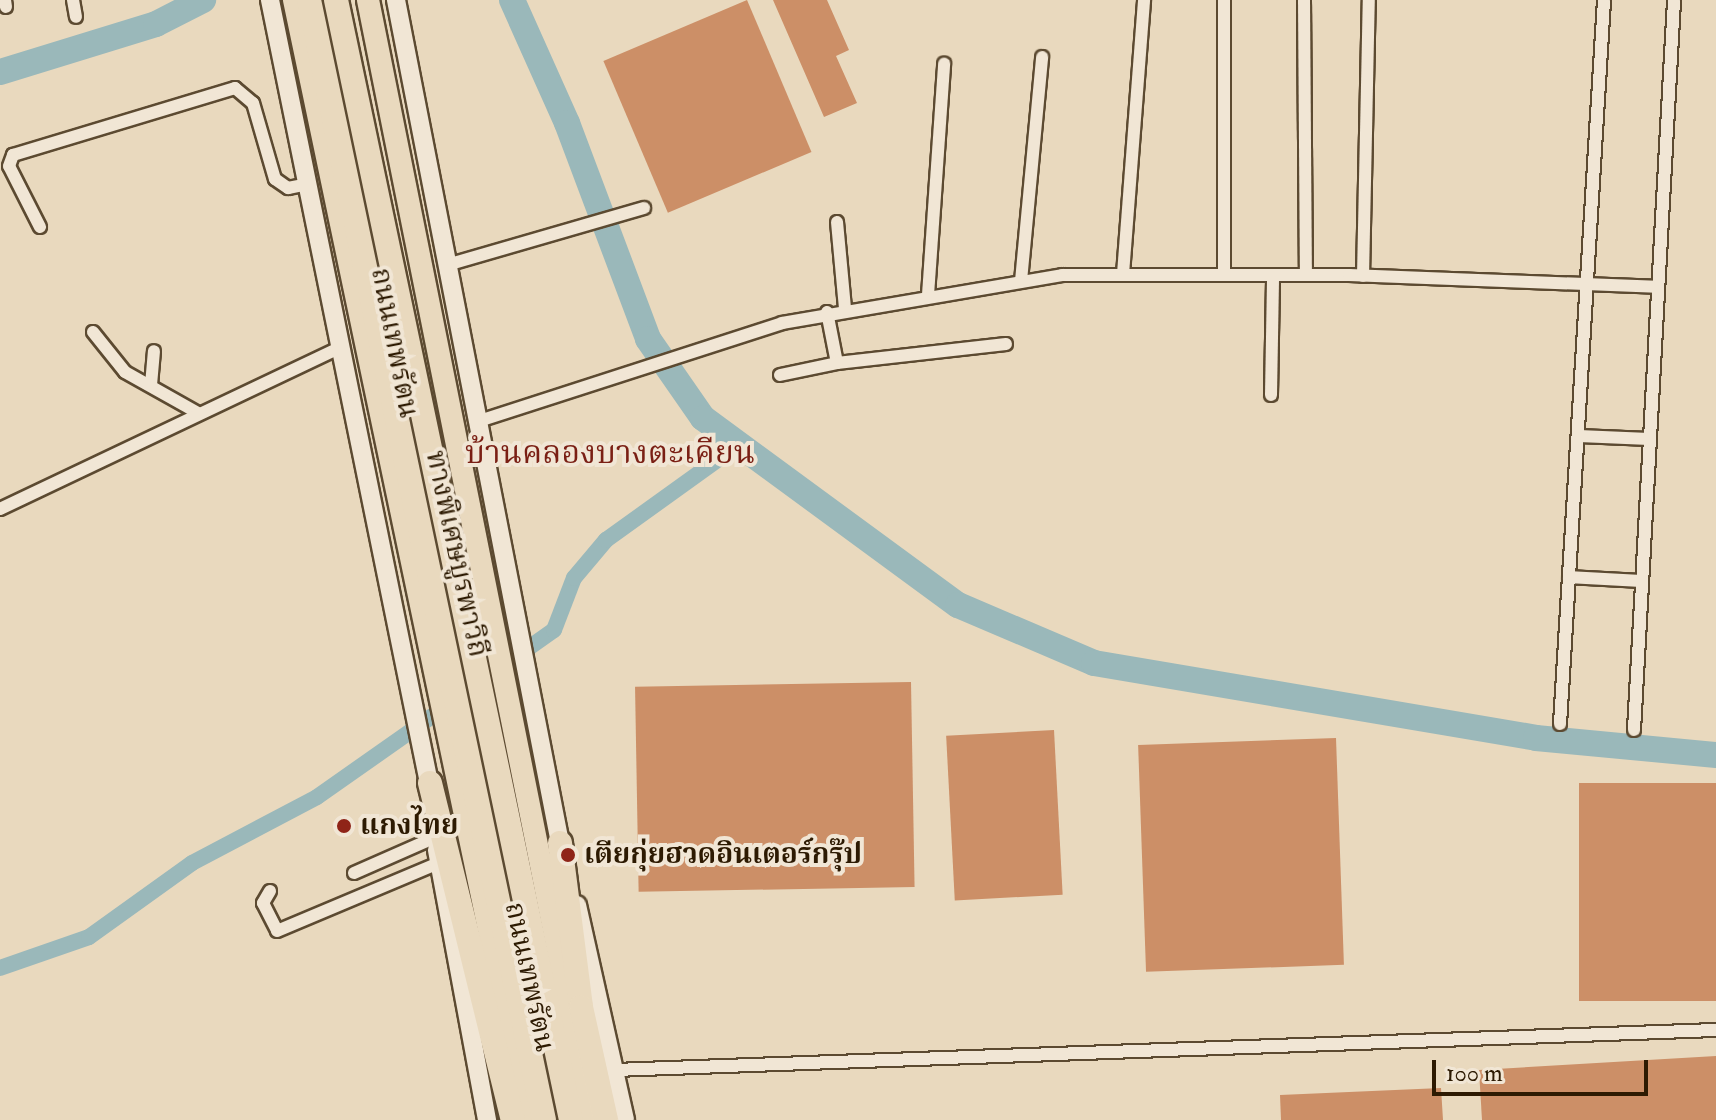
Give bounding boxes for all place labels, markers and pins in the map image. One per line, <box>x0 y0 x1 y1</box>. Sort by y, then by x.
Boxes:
place label: แกงไทย <box>360 809 458 843</box>
marker: แกงไทย <box>335 817 353 835</box>
place label: เตียกุ่ยฮวดอินเตอร์กรุ๊ป <box>584 838 862 872</box>
marker: เตียกุ่ยฮวดอินเตอร์กรุ๊ป <box>559 846 577 864</box>

